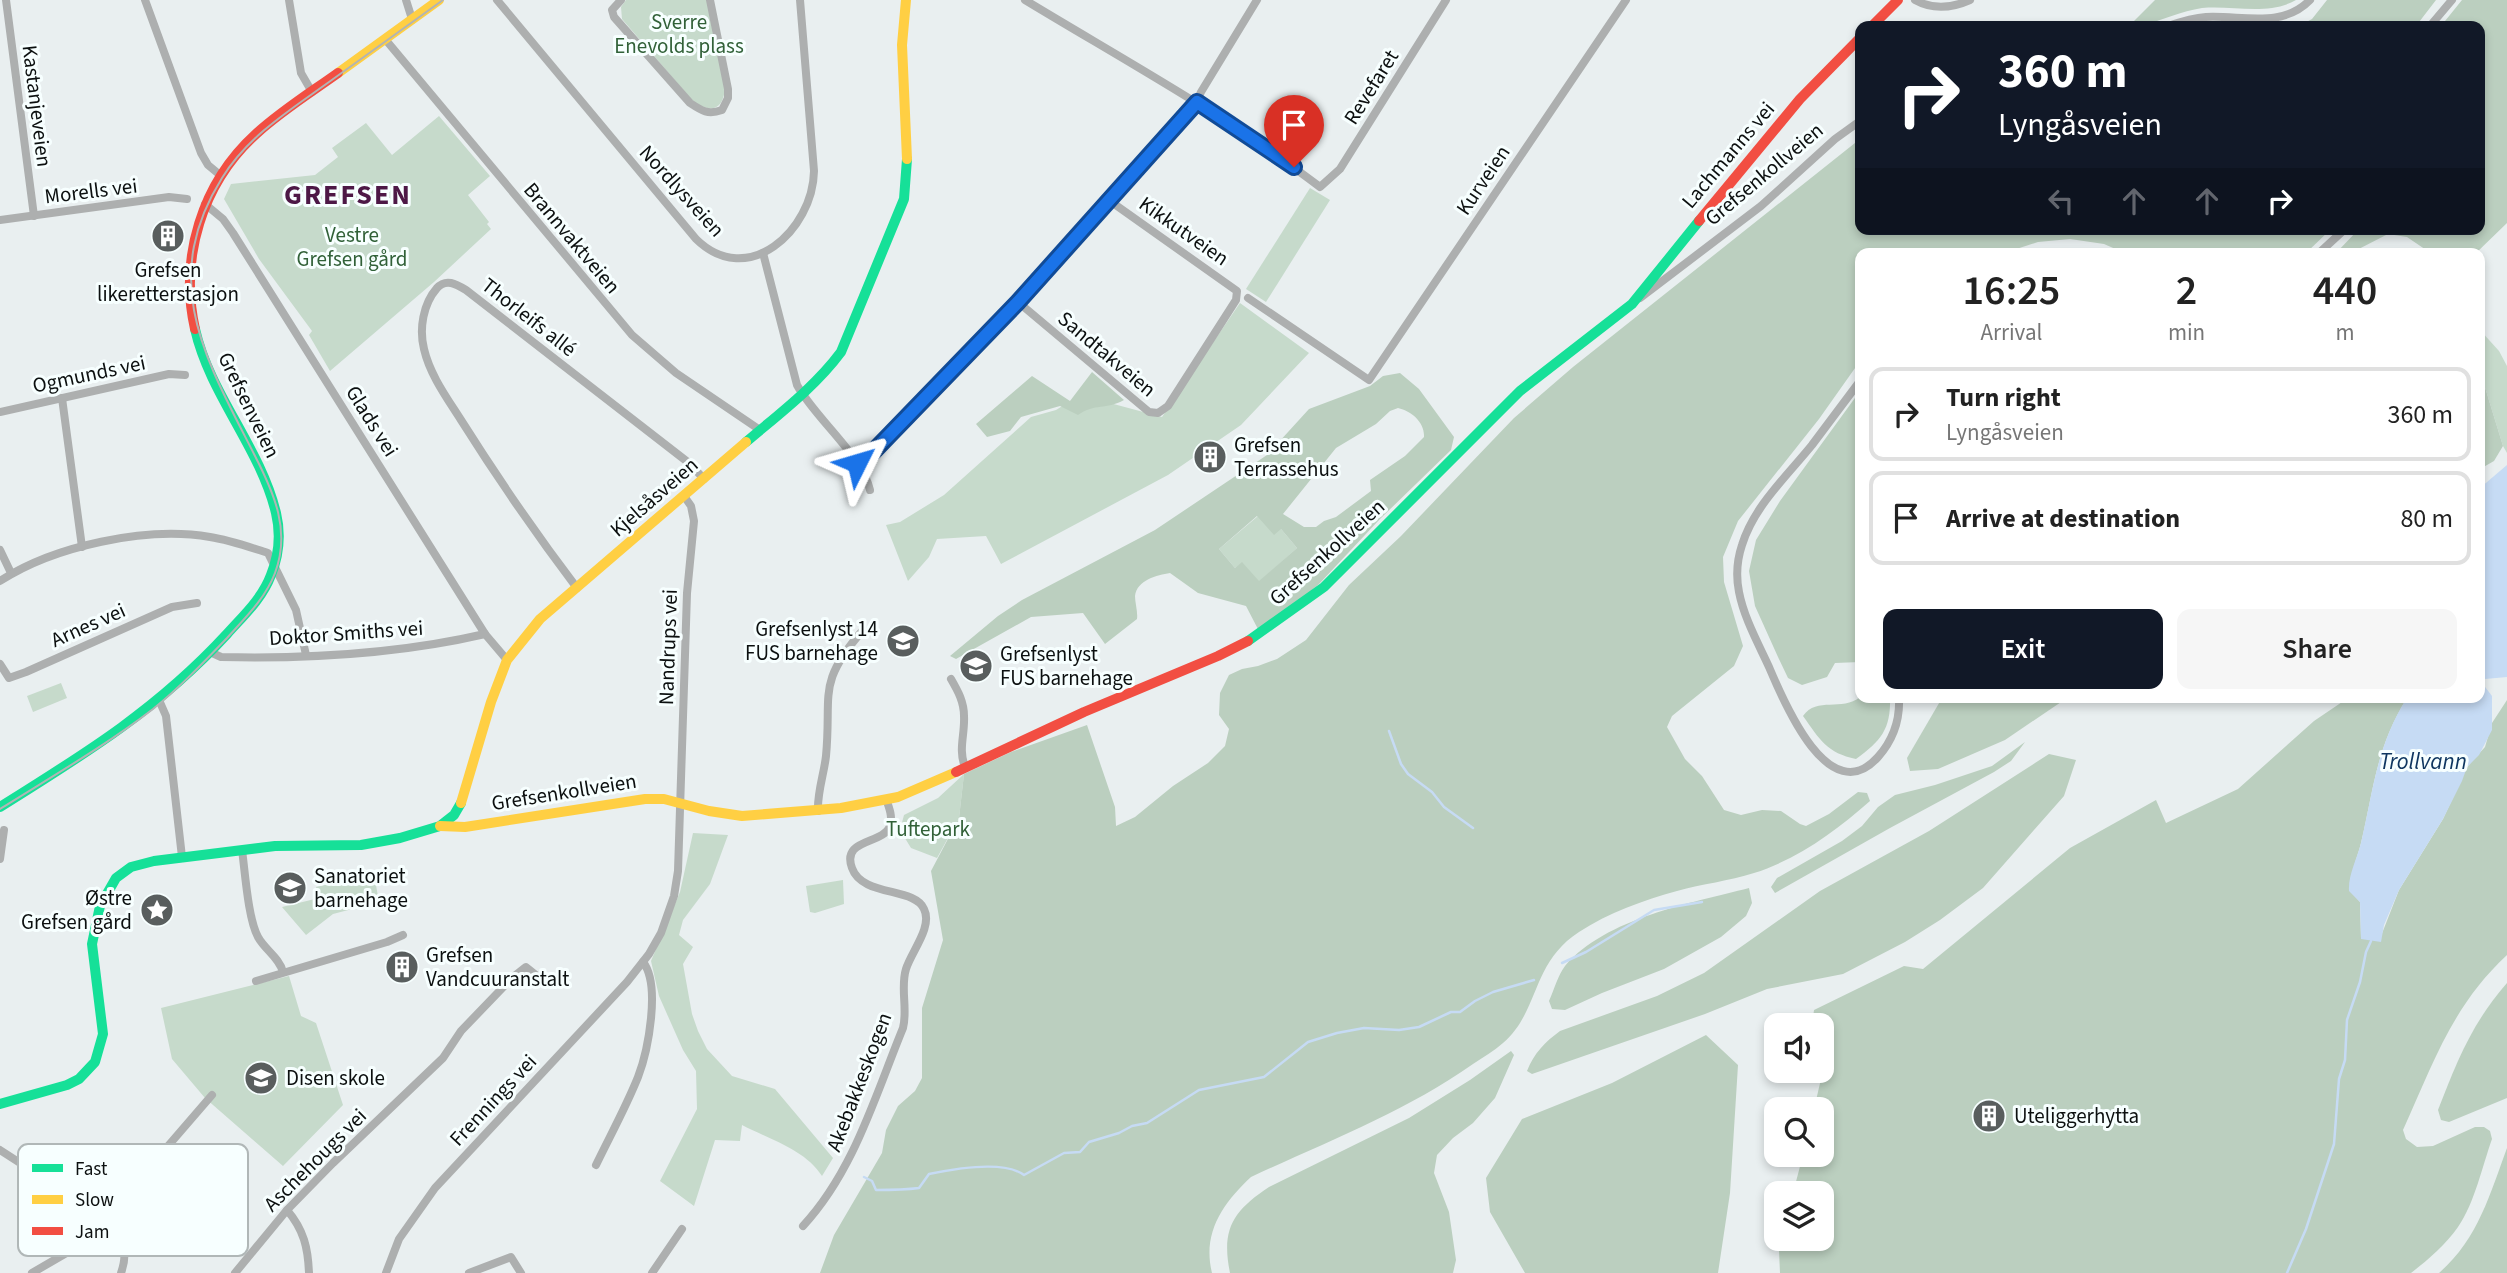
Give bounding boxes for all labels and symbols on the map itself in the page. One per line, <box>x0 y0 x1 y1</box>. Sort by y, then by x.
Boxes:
park label: Sverre Enevolds plass <box>614 7 744 61</box>
street label: Kastanjeveien <box>15 43 59 169</box>
street label: Revefaret <box>1336 44 1406 130</box>
pin <box>1264 95 1324 167</box>
street label: Lachmanns vei <box>1674 95 1782 215</box>
street label: Grefsenkollveien <box>1698 115 1830 233</box>
street label: Nordlysveien <box>632 138 732 244</box>
street label: Kurveien <box>1449 139 1517 221</box>
street label: Morells vei <box>43 170 139 212</box>
district label: GREFSEN <box>284 175 412 215</box>
street label: Brannvaktveien <box>516 176 628 300</box>
street label: Kikkutveien <box>1133 189 1235 273</box>
building icon: Grefsen likeretterstasjon <box>149 217 187 255</box>
park label: Vestre Grefsen gård <box>297 220 407 274</box>
place label: Grefsen likeretterstasjon <box>97 255 239 309</box>
street label: Thorleifs allé <box>475 270 583 364</box>
street label: Sandtakveien <box>1051 304 1163 404</box>
street label: Ogmunds vei <box>30 347 148 401</box>
street label: Grefsenveien <box>210 347 288 463</box>
street label: Glads vei <box>338 380 406 462</box>
position arrow <box>820 426 894 500</box>
place label: Grefsen Terrassehus <box>1234 430 1339 484</box>
building icon: Grefsen Terrassehus <box>1191 438 1229 476</box>
street label: Kjelsåsveien <box>603 450 705 544</box>
street label: Grefsenkollveien <box>1263 492 1391 612</box>
street label: Nandrups vei <box>651 589 685 705</box>
street label: Arnes vei <box>46 595 130 655</box>
street label: Doktor Smiths vei <box>268 613 424 653</box>
place label: Grefsenlyst 14 FUS barnehage <box>745 614 878 668</box>
school or university icon: Grefsenlyst 14 FUS barnehage <box>884 622 922 660</box>
place label: Grefsenlyst FUS barnehage <box>1000 639 1133 693</box>
school or university icon: Grefsenlyst FUS barnehage <box>957 647 995 685</box>
water label: Trollvann <box>2379 745 2467 778</box>
street label: Grefsenkollveien <box>489 766 639 818</box>
park label: Tuftepark <box>886 814 971 844</box>
place label: Sanatoriet barnehage <box>314 861 408 915</box>
school or university icon: Sanatoriet barnehage <box>271 869 309 907</box>
place label: Østre Grefsen gård <box>21 883 132 937</box>
place icon: Østre Grefsen gård <box>138 891 176 929</box>
place label: Grefsen Vandcuuranstalt <box>426 940 569 994</box>
building icon: Grefsen Vandcuuranstalt <box>383 948 421 986</box>
street label: Akebakkeskogen <box>819 1008 899 1156</box>
street label: Frennings vei <box>442 1047 544 1153</box>
school or university icon: Disen skole <box>242 1059 280 1097</box>
place label: Disen skole <box>286 1063 385 1093</box>
building icon: Uteliggerhytta <box>1970 1097 2008 1135</box>
place label: Uteliggerhytta <box>2014 1101 2139 1131</box>
street label: Aschehougs vei <box>257 1102 373 1218</box>
legend <box>18 1144 248 1256</box>
text: Fast <box>75 1156 108 1183</box>
text: Slow <box>75 1187 114 1214</box>
text: Jam <box>75 1219 109 1246</box>

